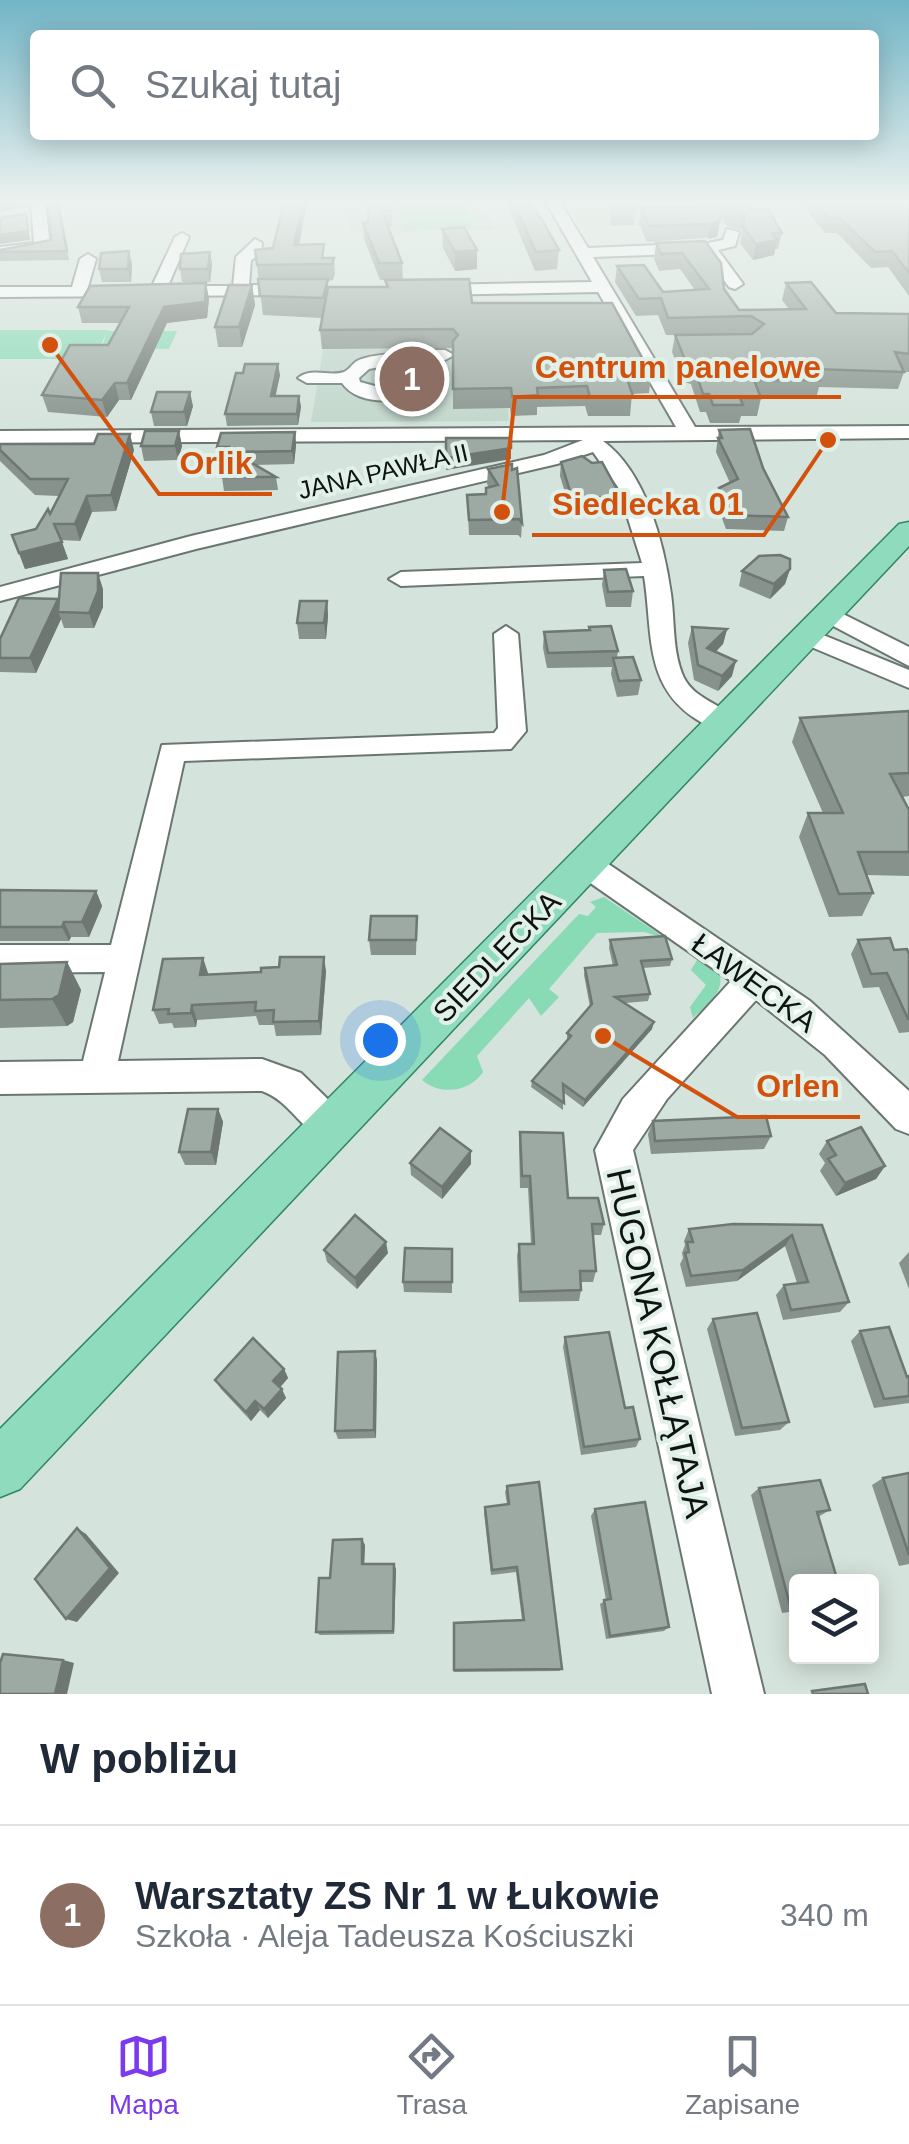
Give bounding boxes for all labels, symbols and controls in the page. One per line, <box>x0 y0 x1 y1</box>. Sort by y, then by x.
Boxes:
search box <box>30 30 879 140</box>
icon: search <box>65 58 120 113</box>
text: Szukaj tutaj <box>145 64 341 106</box>
callout: Centrum panelowe <box>515 335 841 397</box>
pin: 1 <box>380 342 444 416</box>
text: Centrum panelowe <box>535 349 821 385</box>
callout: Orlik <box>159 432 272 494</box>
street label: JANA PAWŁA II <box>295 438 471 504</box>
text: Orlik <box>180 445 253 481</box>
callout: Siedlecka 01 <box>532 473 764 535</box>
text: Siedlecka 01 <box>552 486 744 522</box>
street label: SIEDLECKA <box>426 885 567 1029</box>
street label: ŁAWECKA <box>686 926 823 1039</box>
your location <box>355 1015 406 1066</box>
callout: Orlen <box>737 1055 860 1117</box>
text: Orlen <box>756 1068 840 1104</box>
street label: HUGONA KOŁŁĄTAJA <box>599 1164 718 1522</box>
map controls <box>789 1574 879 1664</box>
button: layers <box>789 1574 879 1664</box>
text: W pobliżu <box>40 1735 238 1782</box>
text: Warsztaty ZS Nr 1 w Łukowie <box>135 1875 659 1917</box>
text: 1 <box>64 1897 81 1933</box>
text: 340 m <box>780 1897 869 1933</box>
text: Szkoła · Aleja Tadeusza Kościuszki <box>135 1918 634 1954</box>
tab: Mapa <box>109 2029 179 2121</box>
tab: Trasa <box>397 2029 467 2121</box>
tab: Zapisane <box>685 2029 800 2121</box>

